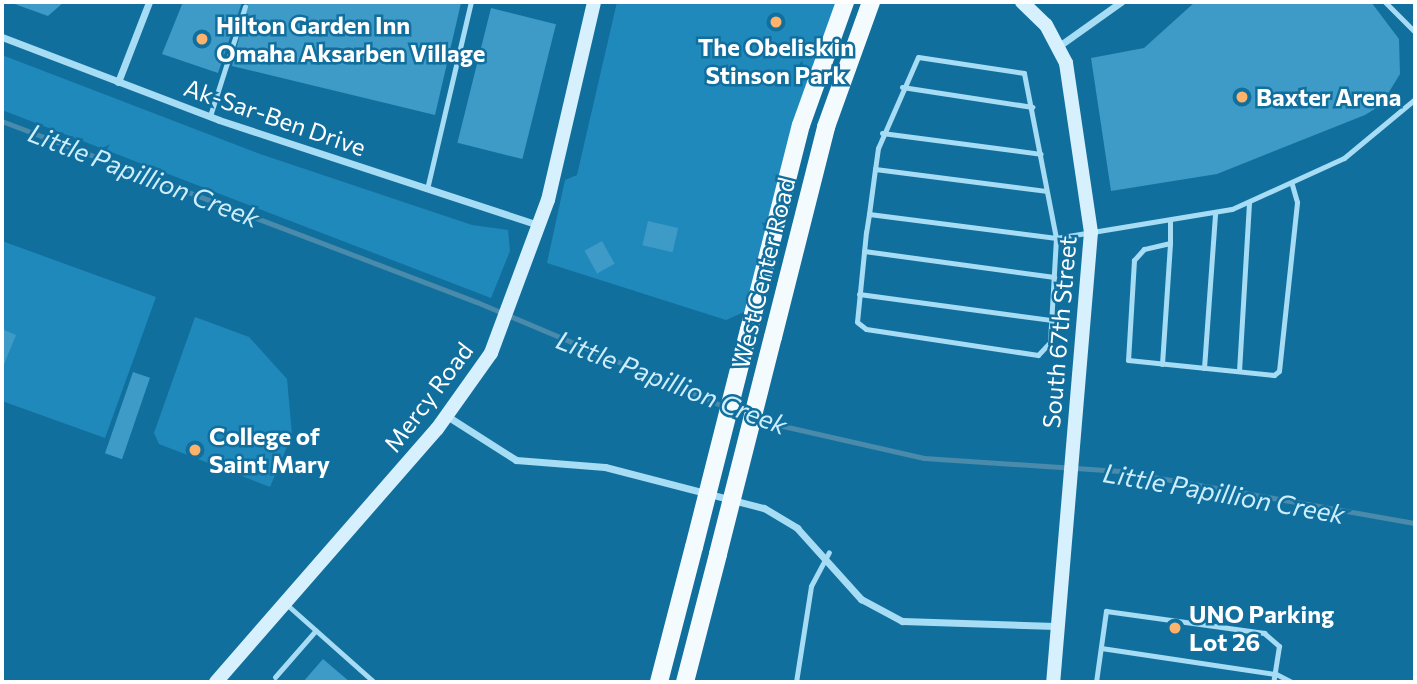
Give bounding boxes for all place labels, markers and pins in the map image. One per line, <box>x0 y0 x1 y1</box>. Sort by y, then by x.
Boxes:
place label: Hilton Garden Inn Omaha Aksarben Village <box>216 11 485 67</box>
marker: The Obelisk in Stinson Park <box>768 14 784 30</box>
marker: Hilton Garden Inn Omaha Aksarben Village <box>194 31 210 47</box>
place label: The Obelisk in Stinson Park <box>698 33 854 89</box>
place label: Baxter Arena <box>1256 83 1401 111</box>
marker: Baxter Arena <box>1234 89 1250 105</box>
place label: College of Saint Mary <box>209 422 330 478</box>
marker: College of Saint Mary <box>187 442 203 458</box>
place label: UNO Parking Lot 26 <box>1189 600 1334 656</box>
marker: UNO Parking Lot 26 <box>1167 620 1183 636</box>

